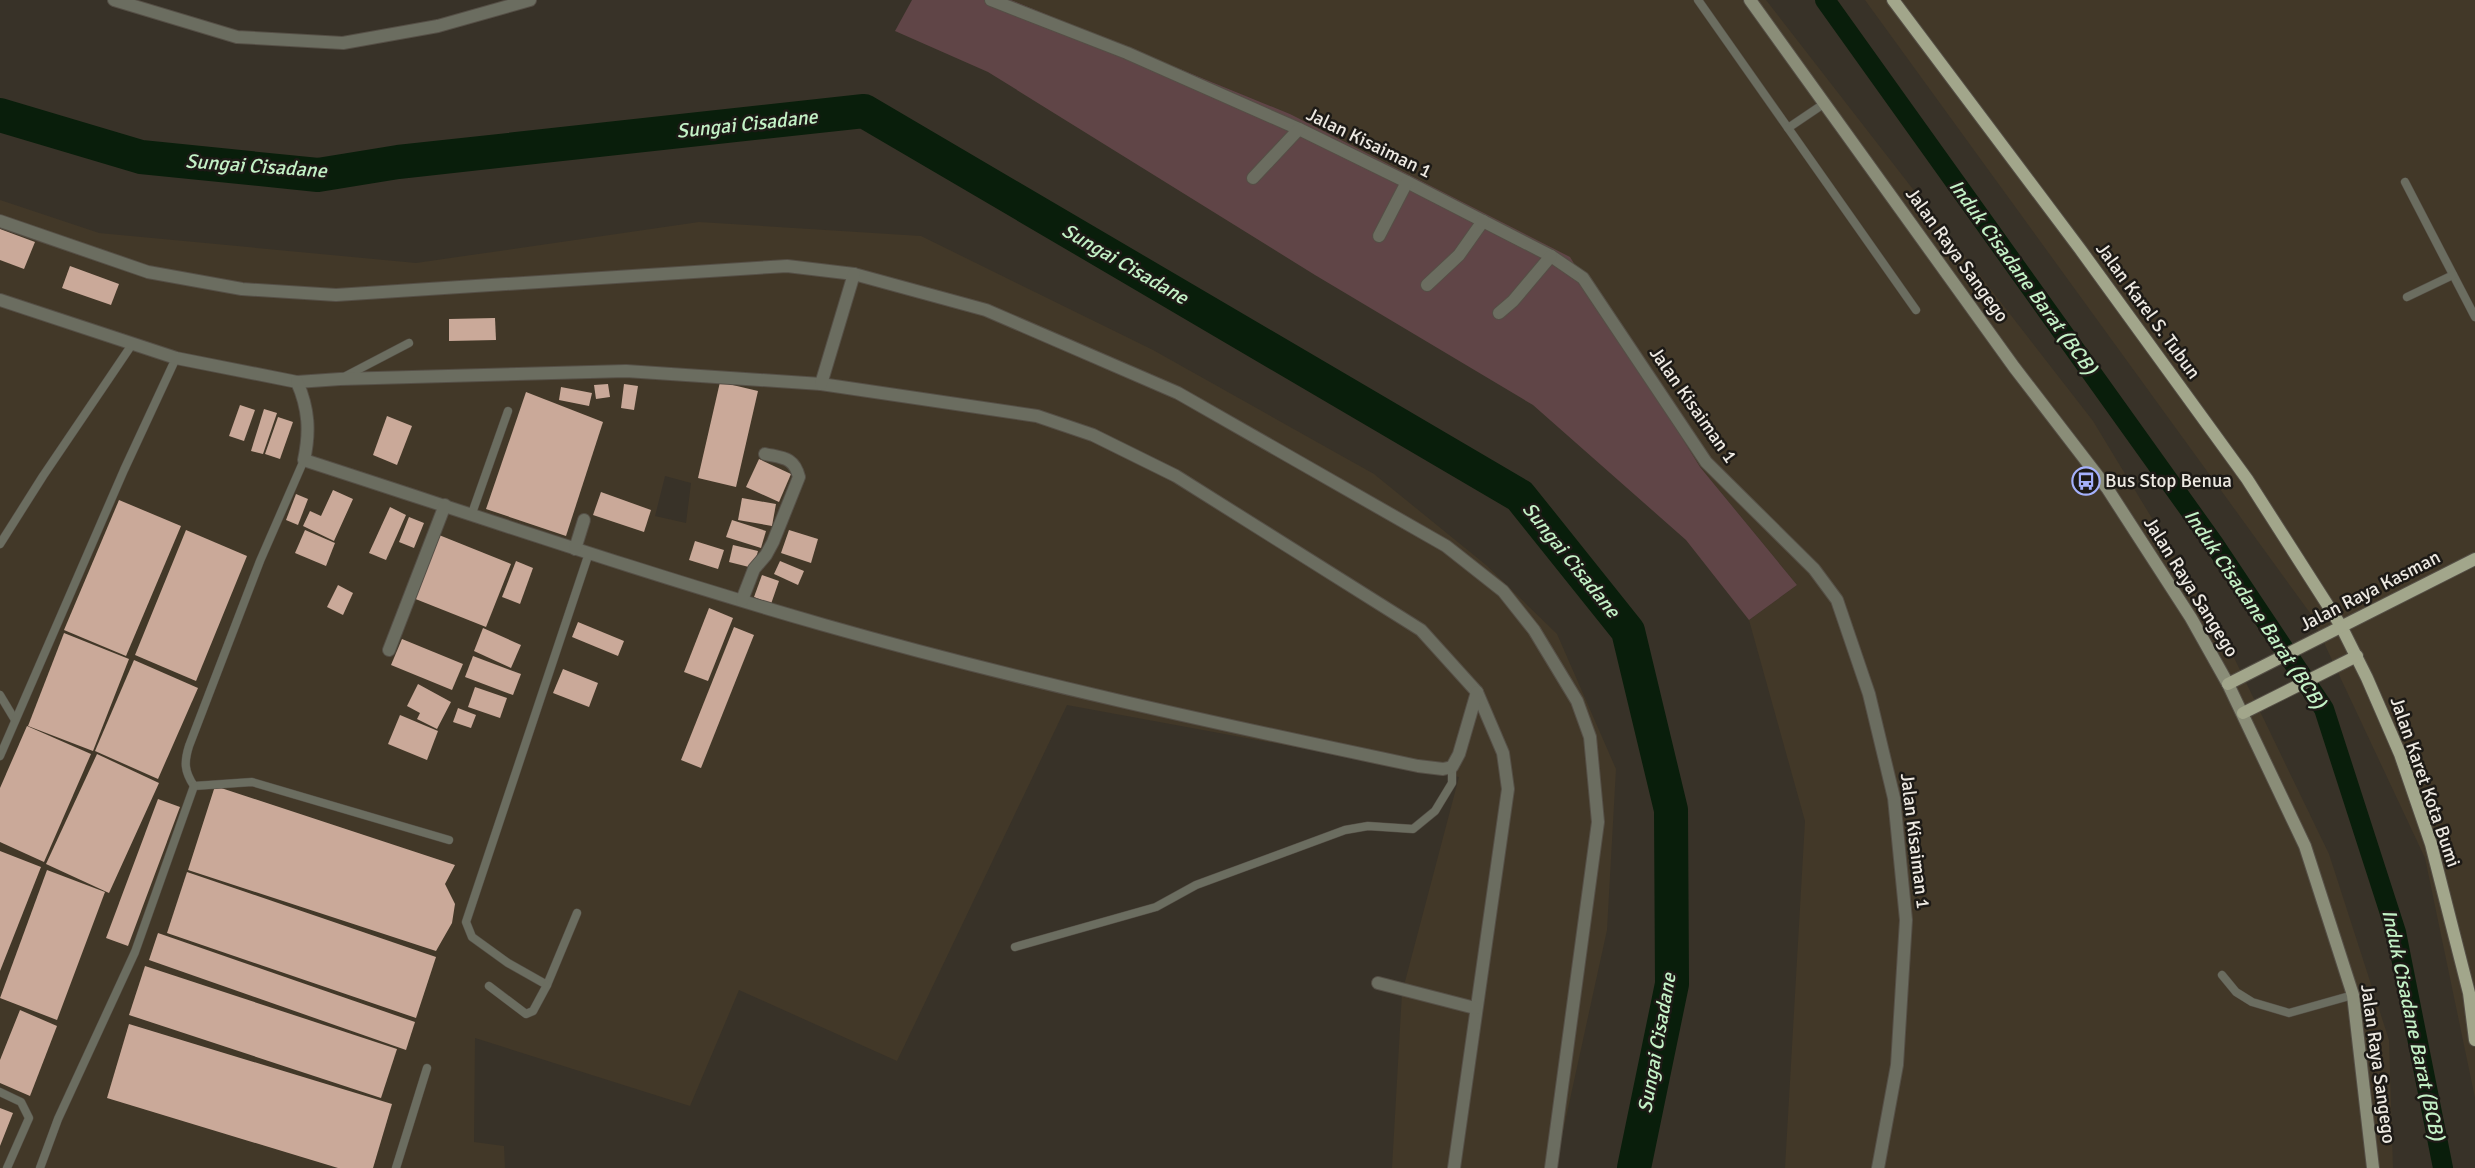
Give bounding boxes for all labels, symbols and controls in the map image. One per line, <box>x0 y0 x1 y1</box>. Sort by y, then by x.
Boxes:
street label: Jalan Kisaiman 1 <box>1302 102 1436 184</box>
water label: Sungai Cisadane <box>675 104 820 144</box>
water label: Sungai Cisadane <box>185 149 328 183</box>
water label: Induk Cisadane Barat (BCB) <box>1944 174 2103 381</box>
street label: Jalan Raya Sangego <box>1900 183 2014 327</box>
water label: Sungai Cisadane <box>1057 218 1193 311</box>
street label: Jalan Karel S. Tubun <box>2090 238 2206 384</box>
street label: Jalan Kisaiman 1 <box>1644 342 1742 468</box>
bus stop icon: Bus Stop Benua <box>2071 466 2101 496</box>
place label: Bus Stop Benua <box>2105 469 2232 493</box>
water label: Sungai Cisadane <box>1517 497 1626 624</box>
water label: Induk Cisadane Barat (BCB) <box>2179 504 2332 715</box>
street label: Jalan Raya Sangego <box>2138 513 2244 662</box>
street label: Jalan Raya Kasman <box>2296 545 2444 637</box>
street label: Jalan Karet Kota Bumi <box>2385 694 2465 870</box>
street label: Jalan Kisaiman 1 <box>1895 772 1935 910</box>
water label: Induk Cisadane Barat (BCB) <box>2376 907 2450 1144</box>
water label: Sungai Cisadane <box>1632 970 1682 1115</box>
street label: Jalan Raya Sangego <box>2355 983 2401 1145</box>

